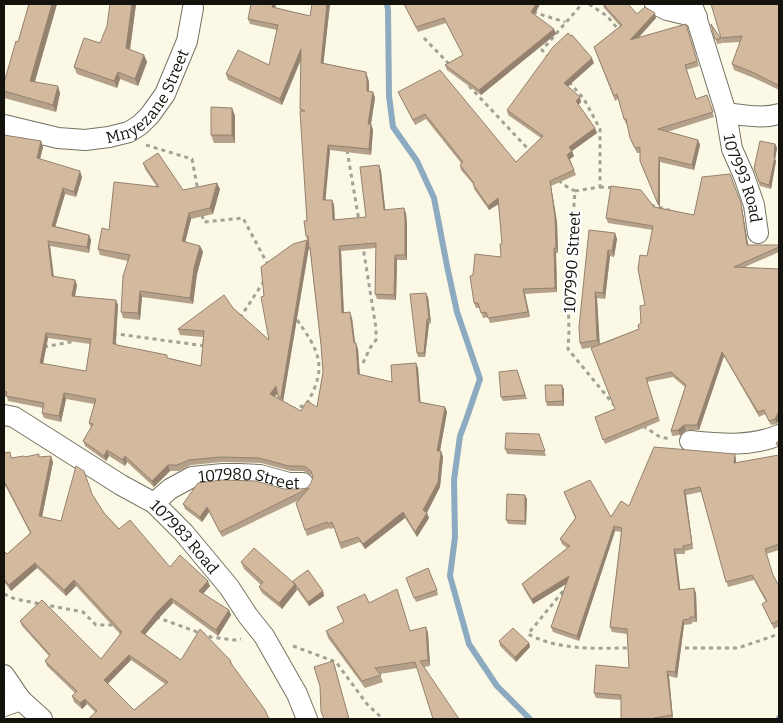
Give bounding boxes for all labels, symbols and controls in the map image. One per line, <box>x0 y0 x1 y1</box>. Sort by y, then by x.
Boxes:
street label: Mnyezane Street <box>104 46 192 147</box>
street label: 107993 Road <box>720 132 766 224</box>
street label: 107990 Street <box>560 210 584 313</box>
street label: 107980 Street <box>198 465 300 493</box>
street label: 107983 Road <box>146 495 223 578</box>

